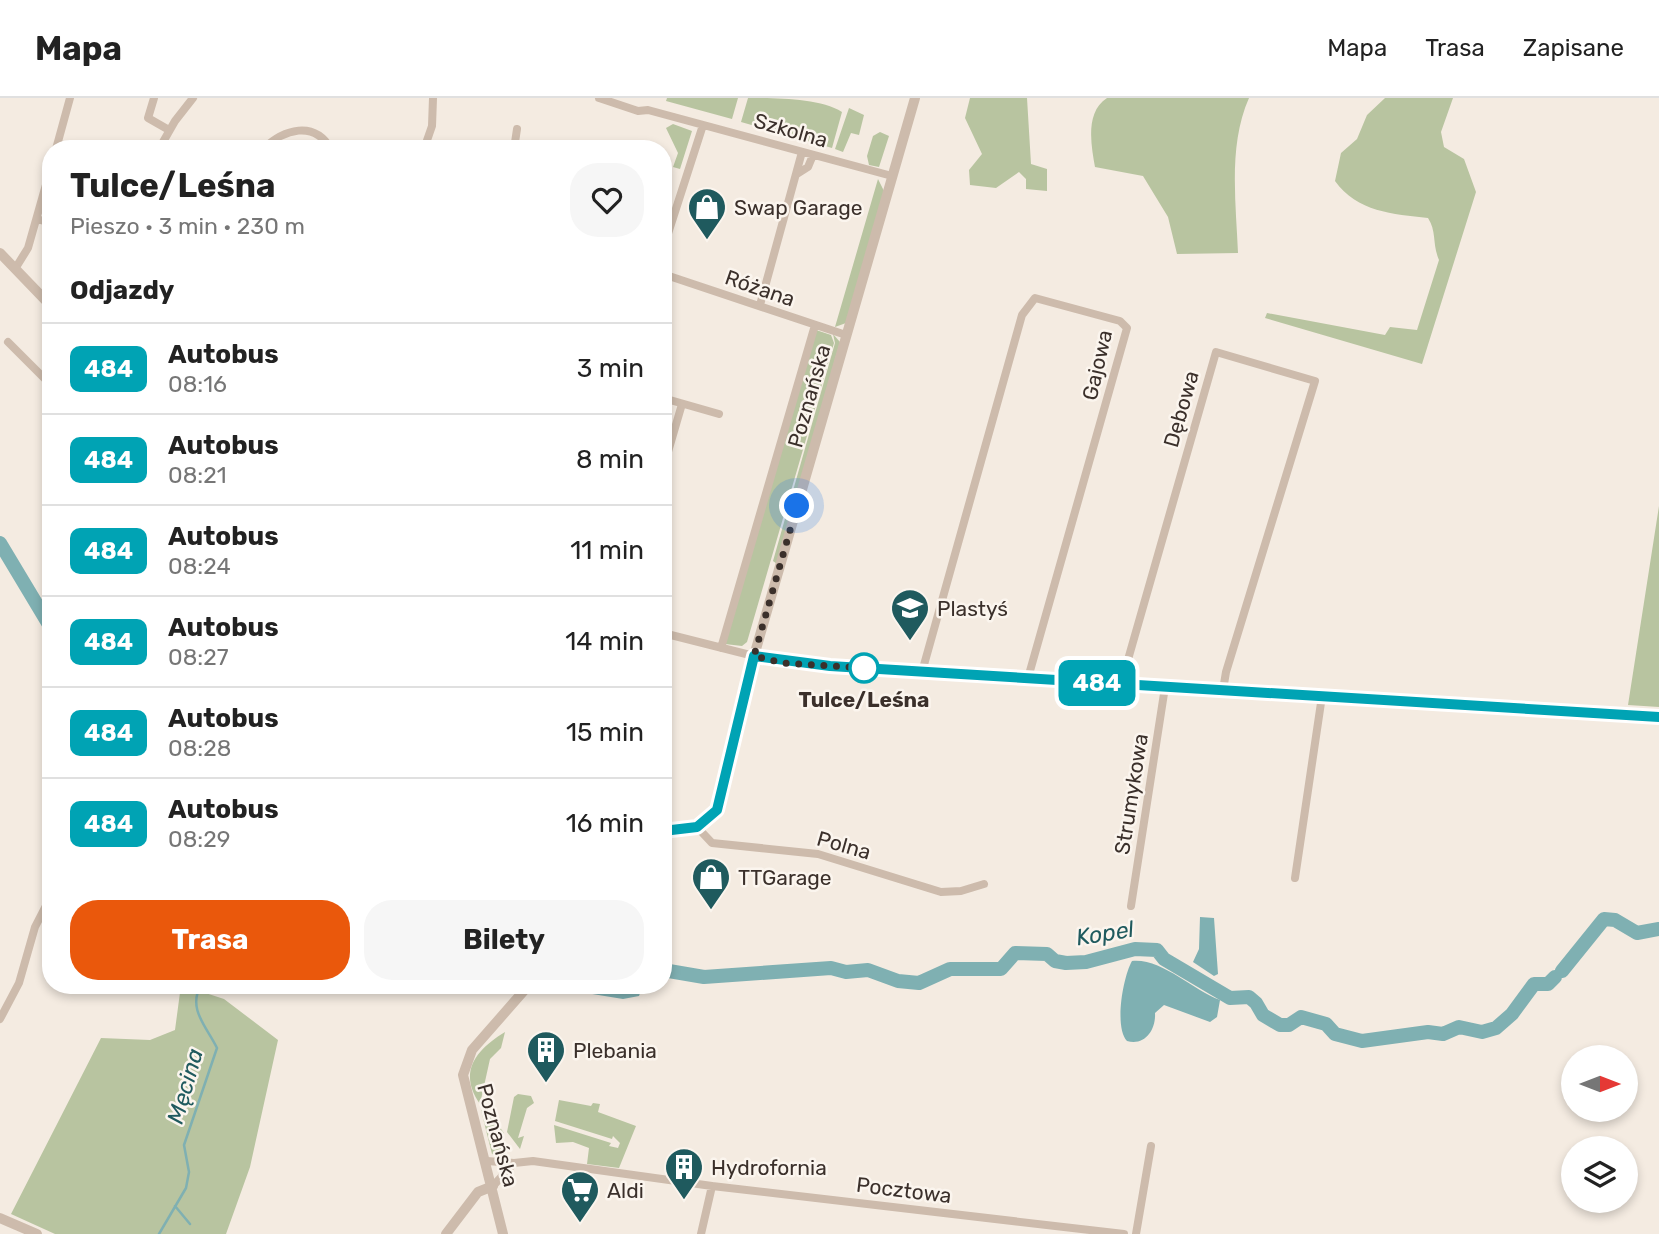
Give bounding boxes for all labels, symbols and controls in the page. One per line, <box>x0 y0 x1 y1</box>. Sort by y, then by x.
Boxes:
text: Mapa <box>35 29 122 68</box>
text: Mapa <box>1327 34 1387 62</box>
text: Trasa <box>1425 34 1485 62</box>
text: Zapisane <box>1523 34 1624 62</box>
street label: Szkolna <box>751 108 831 152</box>
button: heart <box>570 163 644 237</box>
text: Tulce/Leśna <box>70 166 276 205</box>
shop icon: Swap Garage <box>686 186 728 241</box>
place label: Swap Garage <box>734 195 862 220</box>
text: Pieszo · 3 min · 230 m <box>70 212 305 240</box>
street label: Różana <box>722 264 798 312</box>
text: Odjazdy <box>70 275 174 306</box>
street label: Gajowa <box>1077 327 1117 403</box>
text: Autobus <box>168 339 279 370</box>
street label: Poznańska <box>782 342 836 450</box>
text: 3 min <box>577 353 644 384</box>
text: 484 <box>84 355 133 383</box>
street label: Dębowa <box>1158 368 1204 450</box>
text: 08:16 <box>168 370 227 398</box>
text: Autobus <box>168 430 279 461</box>
text: 8 min <box>576 444 644 475</box>
text: 484 <box>84 446 133 474</box>
text: 08:21 <box>168 461 227 489</box>
your location <box>779 488 814 523</box>
text: Autobus <box>168 521 279 552</box>
text: 11 min <box>570 535 644 566</box>
text: 484 <box>84 537 133 565</box>
text: 08:24 <box>168 552 231 580</box>
school or university icon: Plastyś <box>889 587 931 642</box>
place label: Plastyś <box>937 596 1008 621</box>
text: Autobus <box>168 612 279 643</box>
text: 14 min <box>565 626 644 657</box>
text: 484 <box>84 628 133 656</box>
text: 08:27 <box>168 643 228 671</box>
marker: Tulce/Leśna <box>849 653 879 683</box>
line badge: 484 <box>1057 660 1137 706</box>
text: 484 <box>1072 669 1122 697</box>
place label: Tulce/Leśna <box>799 687 929 712</box>
text: Autobus <box>168 703 279 734</box>
text: 15 min <box>566 717 644 748</box>
text: 484 <box>84 719 133 747</box>
street label: Strumykowa <box>1109 732 1153 856</box>
text: 08:28 <box>168 734 231 762</box>
text: Autobus <box>168 794 279 825</box>
text: 16 min <box>566 808 644 839</box>
text: 484 <box>84 810 133 838</box>
text: 08:29 <box>168 825 230 853</box>
street label: Polna <box>814 825 874 865</box>
shop icon: TTGarage <box>690 856 732 911</box>
place label: TTGarage <box>738 865 832 890</box>
button: Trasa <box>70 900 350 980</box>
button: Bilety <box>364 900 644 980</box>
water label: Kopel <box>1074 915 1136 951</box>
building icon: Plebania <box>525 1029 567 1084</box>
place label: Plebania <box>573 1038 657 1063</box>
water label: Męcina <box>161 1045 209 1127</box>
north arrow <box>1561 1045 1638 1122</box>
map controls <box>1561 1045 1638 1213</box>
street label: Poznańska <box>472 1081 524 1189</box>
button: layers <box>1561 1136 1638 1213</box>
building icon: Hydrofornia <box>663 1146 705 1201</box>
place label: Hydrofornia <box>711 1155 827 1180</box>
supermarket icon: Aldi <box>559 1169 601 1224</box>
street label: Pocztowa <box>855 1172 953 1208</box>
place label: Aldi <box>607 1178 644 1203</box>

